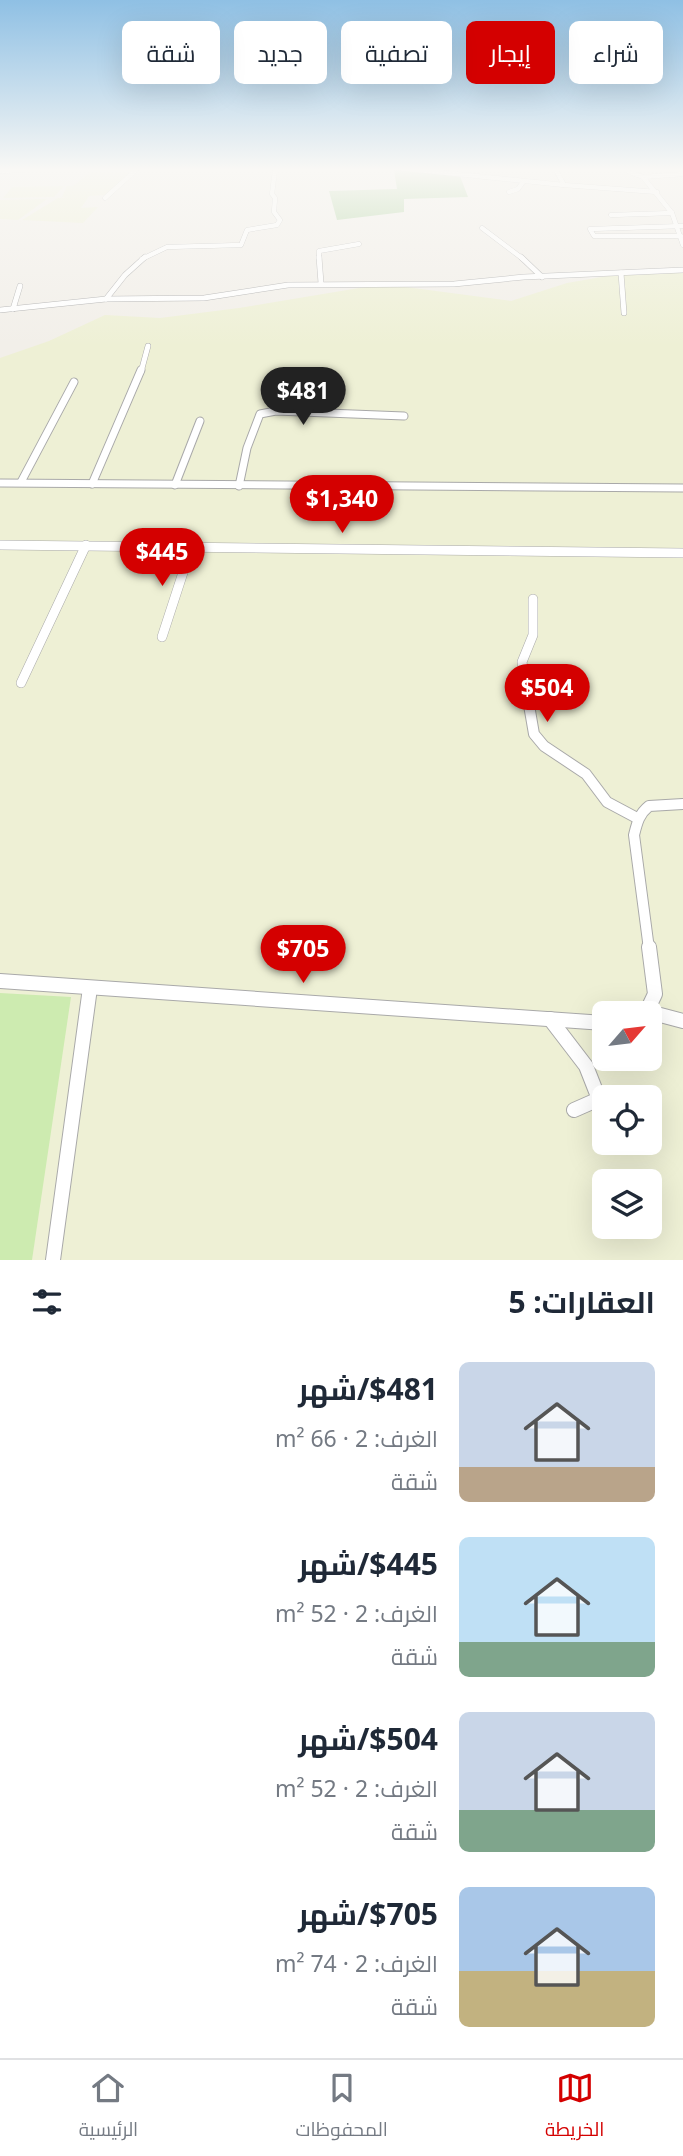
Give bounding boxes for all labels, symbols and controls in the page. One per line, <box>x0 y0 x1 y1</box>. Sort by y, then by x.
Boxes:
chip: شقة <box>122 21 220 84</box>
chip: جديد <box>234 21 327 84</box>
chip: تصفية <box>341 21 452 84</box>
chip: إيجار <box>466 21 555 84</box>
chip: شراء <box>569 21 663 84</box>
pin: $481 <box>262 368 344 427</box>
text: $481 <box>277 374 329 406</box>
pin: $1,340 <box>285 476 399 535</box>
text: $1,340 <box>306 482 378 514</box>
pin: $445 <box>121 528 203 588</box>
text: $445 <box>136 535 188 567</box>
pin: $504 <box>506 664 588 724</box>
text: $504 <box>521 671 573 703</box>
pin: $705 <box>262 926 344 985</box>
text: $705 <box>277 932 329 964</box>
north arrow <box>592 1001 662 1071</box>
map controls <box>592 1001 662 1239</box>
button: locate <box>592 1085 662 1155</box>
button: layers <box>592 1169 662 1239</box>
text: العقارات: 5 <box>508 1281 655 1322</box>
icon: filters <box>28 1283 66 1321</box>
text: $481/شهر <box>298 1368 438 1409</box>
icon: home <box>515 1390 599 1474</box>
text: الغرف: 2 · 66 m² <box>275 1422 438 1454</box>
text: شقة <box>391 1465 438 1497</box>
text: $445/شهر <box>298 1543 438 1584</box>
icon: home <box>515 1565 599 1649</box>
text: الغرف: 2 · 52 m² <box>275 1597 438 1629</box>
text: شقة <box>391 1640 438 1672</box>
text: $504/شهر <box>298 1718 438 1759</box>
icon: home <box>515 1740 599 1824</box>
text: الغرف: 2 · 52 m² <box>275 1772 438 1804</box>
text: شقة <box>391 1815 438 1847</box>
text: $705/شهر <box>298 1893 438 1934</box>
icon: home <box>515 1915 599 1999</box>
text: الغرف: 2 · 74 m² <box>275 1947 438 1979</box>
text: شقة <box>391 1990 438 2022</box>
tab: الرئيسية <box>79 2069 138 2147</box>
tab: المحفوظات <box>295 2069 388 2147</box>
tab: الخريطة <box>545 2069 604 2147</box>

